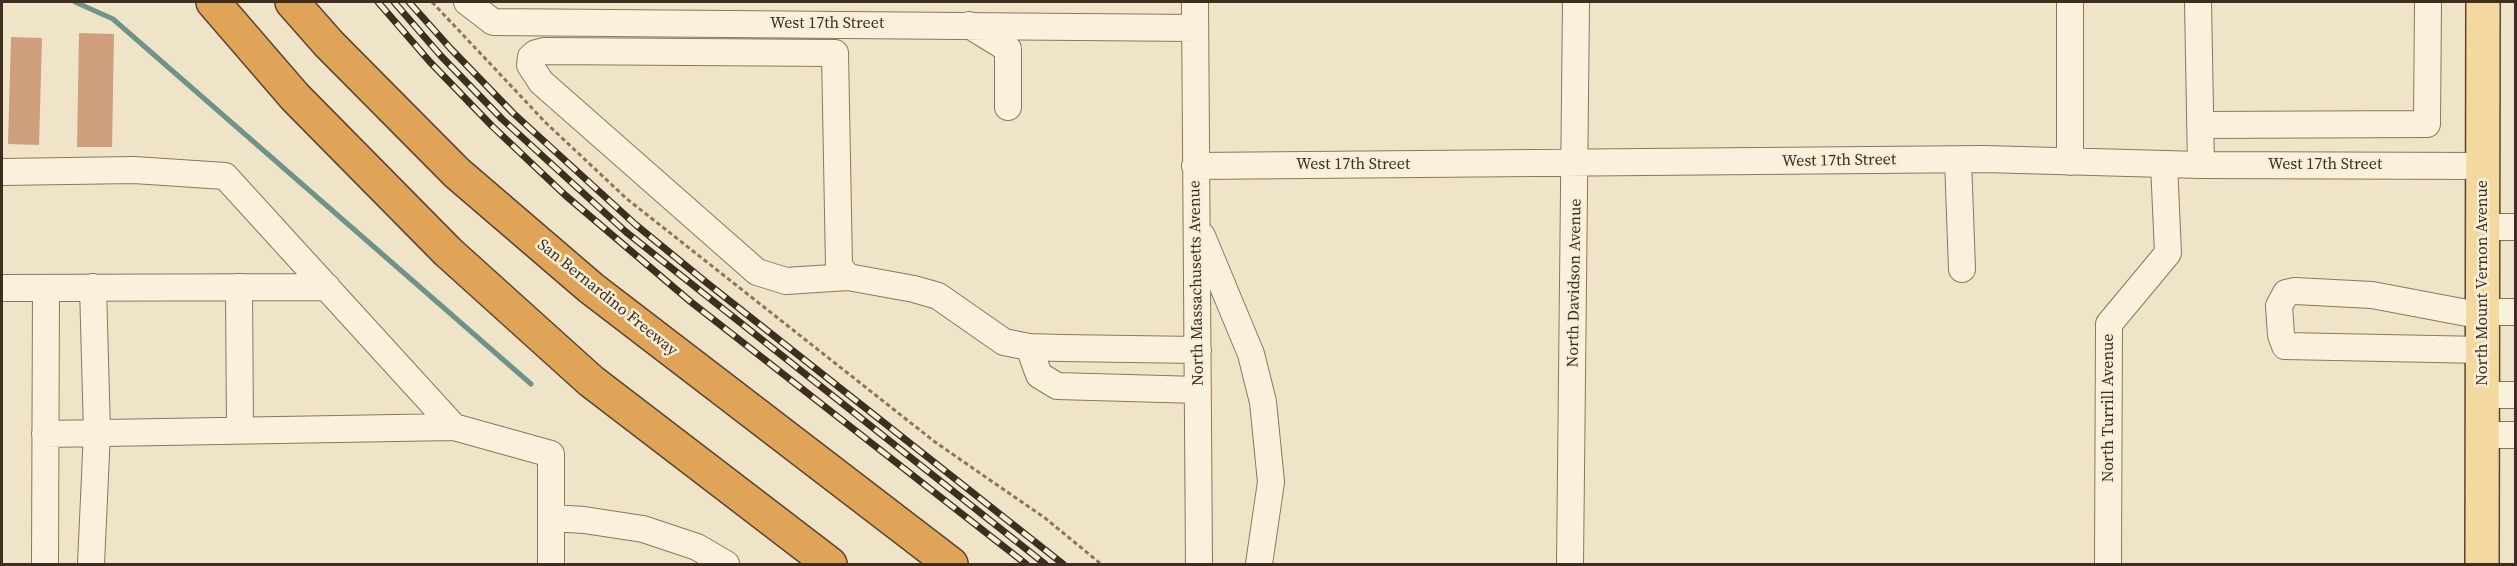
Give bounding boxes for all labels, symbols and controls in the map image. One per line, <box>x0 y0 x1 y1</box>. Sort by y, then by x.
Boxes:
street label: West 17th Street <box>770 14 884 34</box>
street label: West 17th Street <box>1782 150 1896 172</box>
street label: West 17th Street <box>1296 155 1410 175</box>
street label: West 17th Street <box>2268 155 2382 175</box>
street label: North Massachusetts Avenue <box>1186 180 1208 386</box>
street label: North Mount Vernon Avenue <box>2473 180 2493 386</box>
street label: North Davidson Avenue <box>1564 198 1586 368</box>
street label: San Bernardino Freeway <box>533 235 681 361</box>
street label: North Turrill Avenue <box>2099 334 2119 482</box>

